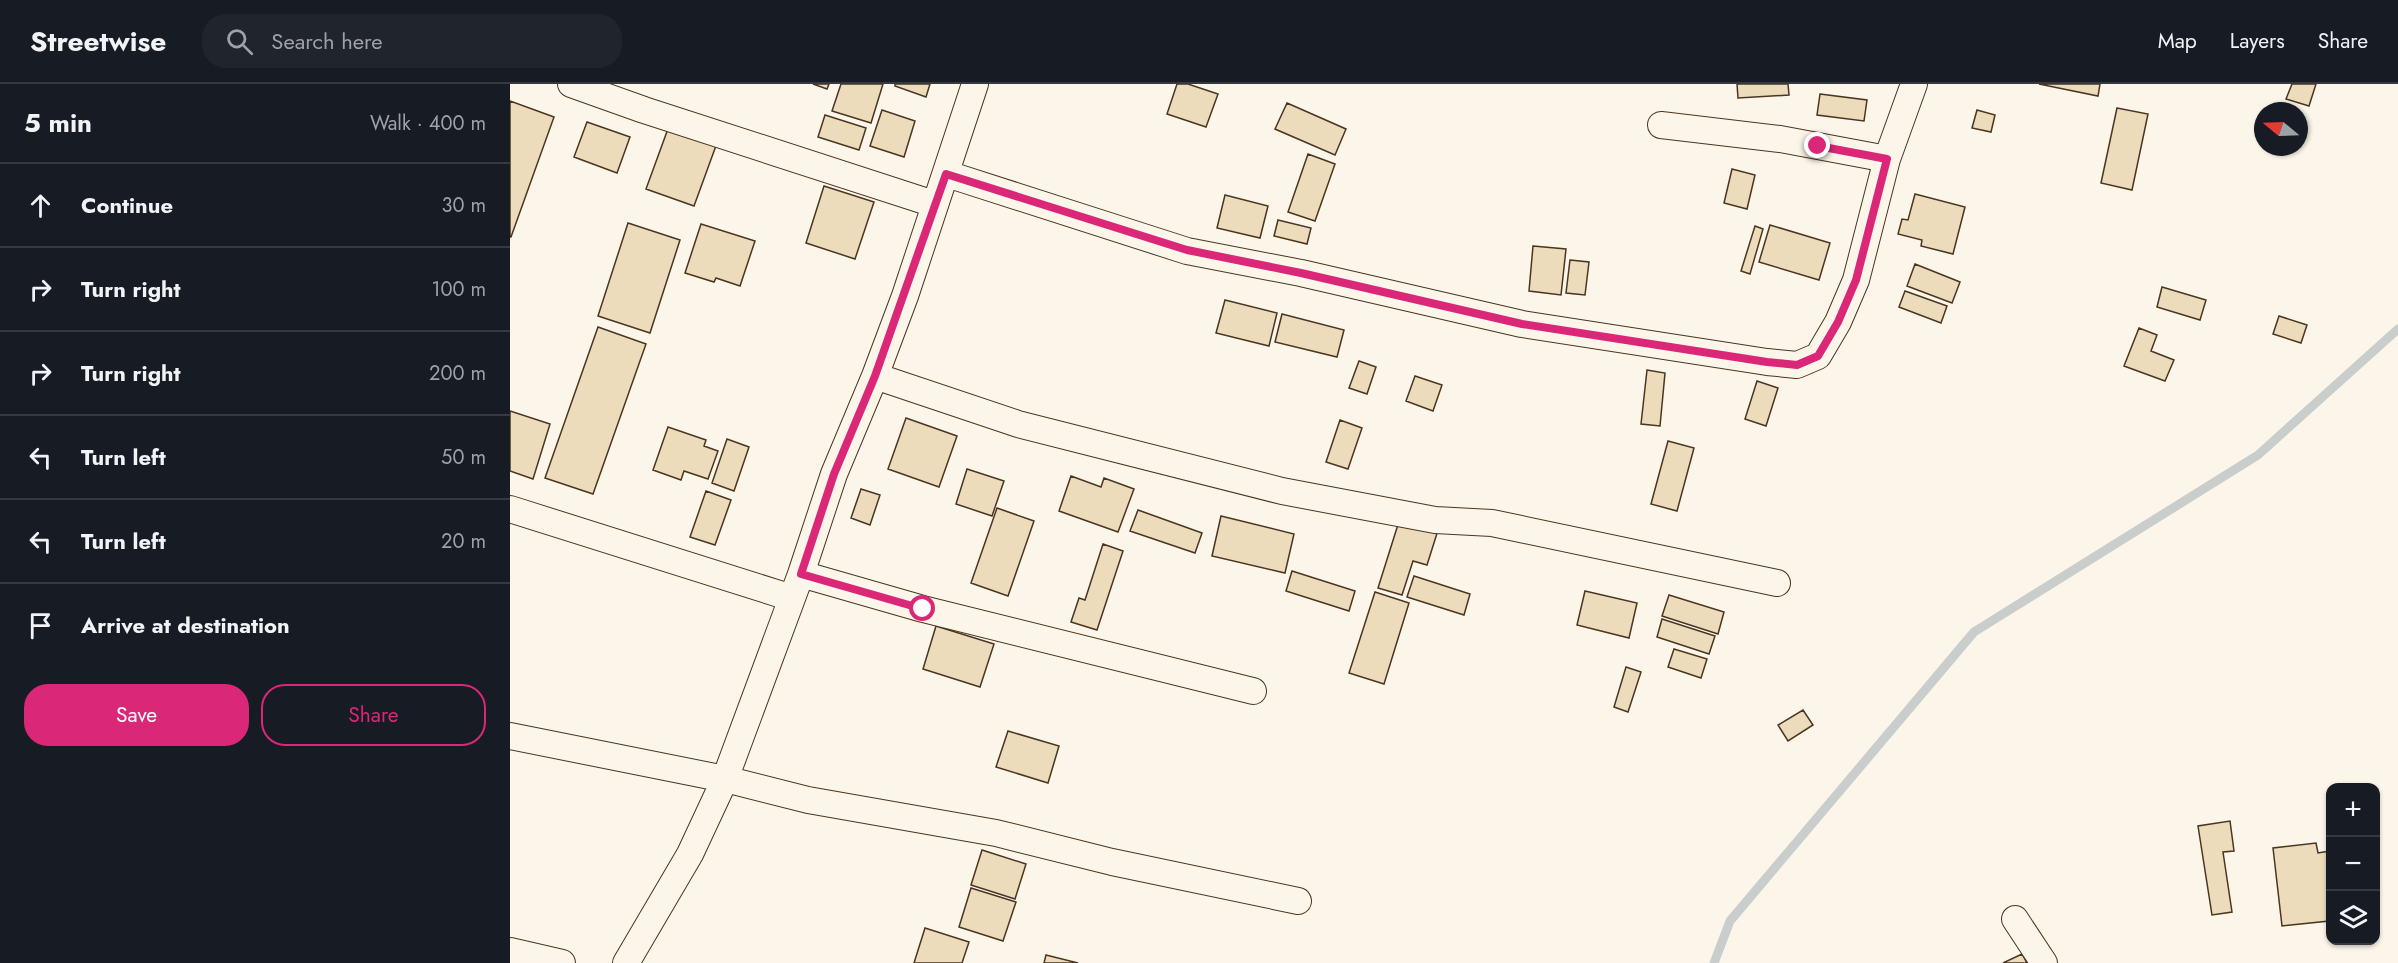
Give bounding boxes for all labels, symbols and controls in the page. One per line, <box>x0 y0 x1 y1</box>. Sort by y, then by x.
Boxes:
search box <box>202 14 622 68</box>
text: Streetwise <box>30 21 166 62</box>
icon: search <box>223 25 256 58</box>
text: Search here <box>271 25 383 57</box>
text: Map <box>2158 26 2197 56</box>
text: Layers <box>2230 26 2285 56</box>
text: Share <box>2318 26 2368 56</box>
north arrow <box>2254 102 2308 156</box>
text: 5 min <box>24 104 92 142</box>
text: Walk · 400 m <box>370 109 486 138</box>
route end <box>1804 132 1830 158</box>
icon: ahead <box>24 189 57 222</box>
text: Continue <box>81 189 173 221</box>
text: 30 m <box>441 191 486 220</box>
icon: right <box>24 273 57 306</box>
text: Turn right <box>81 273 181 305</box>
text: 100 m <box>431 275 486 304</box>
icon: right <box>24 357 57 390</box>
text: Turn right <box>81 357 181 389</box>
text: 200 m <box>429 359 486 388</box>
icon: left <box>24 441 57 474</box>
text: Turn left <box>81 441 166 473</box>
text: 50 m <box>441 443 486 472</box>
icon: left <box>24 525 57 558</box>
text: Turn left <box>81 525 166 557</box>
text: 20 m <box>441 527 486 556</box>
route start <box>909 595 935 621</box>
icon: arrive <box>24 609 57 642</box>
text: Arrive at destination <box>81 609 290 641</box>
button: Save <box>24 684 249 746</box>
button: Share <box>261 684 486 746</box>
map controls <box>2326 783 2380 945</box>
button: + <box>2326 783 2380 837</box>
button: − <box>2326 837 2380 891</box>
button: layers <box>2326 891 2380 945</box>

